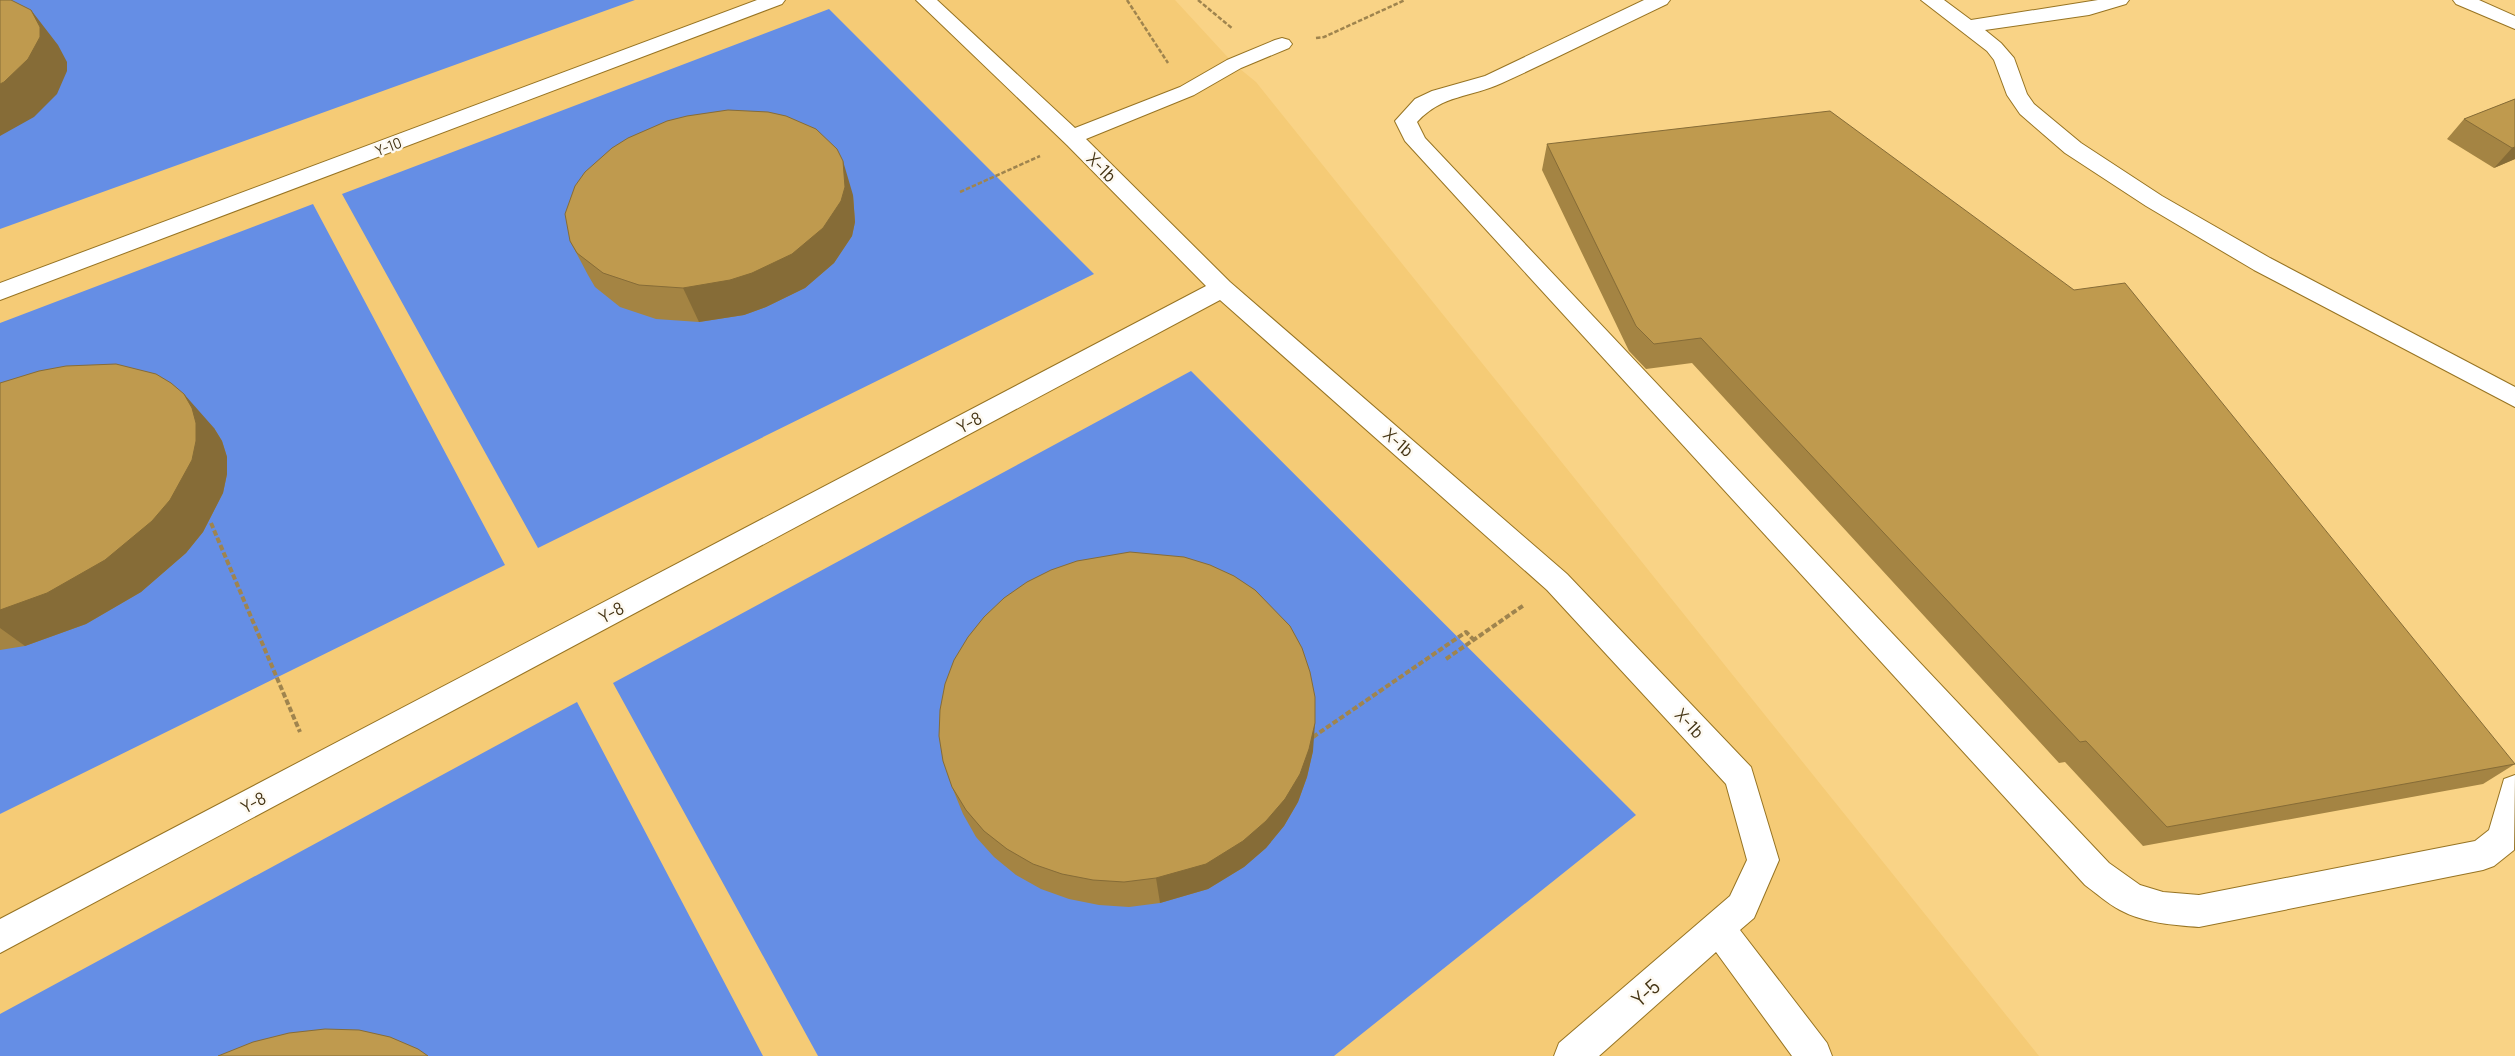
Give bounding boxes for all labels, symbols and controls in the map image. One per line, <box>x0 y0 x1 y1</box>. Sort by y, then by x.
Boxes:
street label: Y-10 <box>372 133 404 159</box>
street label: X-1b <box>1082 147 1122 187</box>
street label: Y-8 <box>953 406 985 438</box>
street label: X-1b <box>1379 423 1419 461</box>
street label: Y-8 <box>595 596 627 628</box>
street label: X-1b <box>1671 703 1709 743</box>
street label: Y-8 <box>237 786 269 818</box>
street label: Y-5 <box>1626 973 1664 1011</box>

